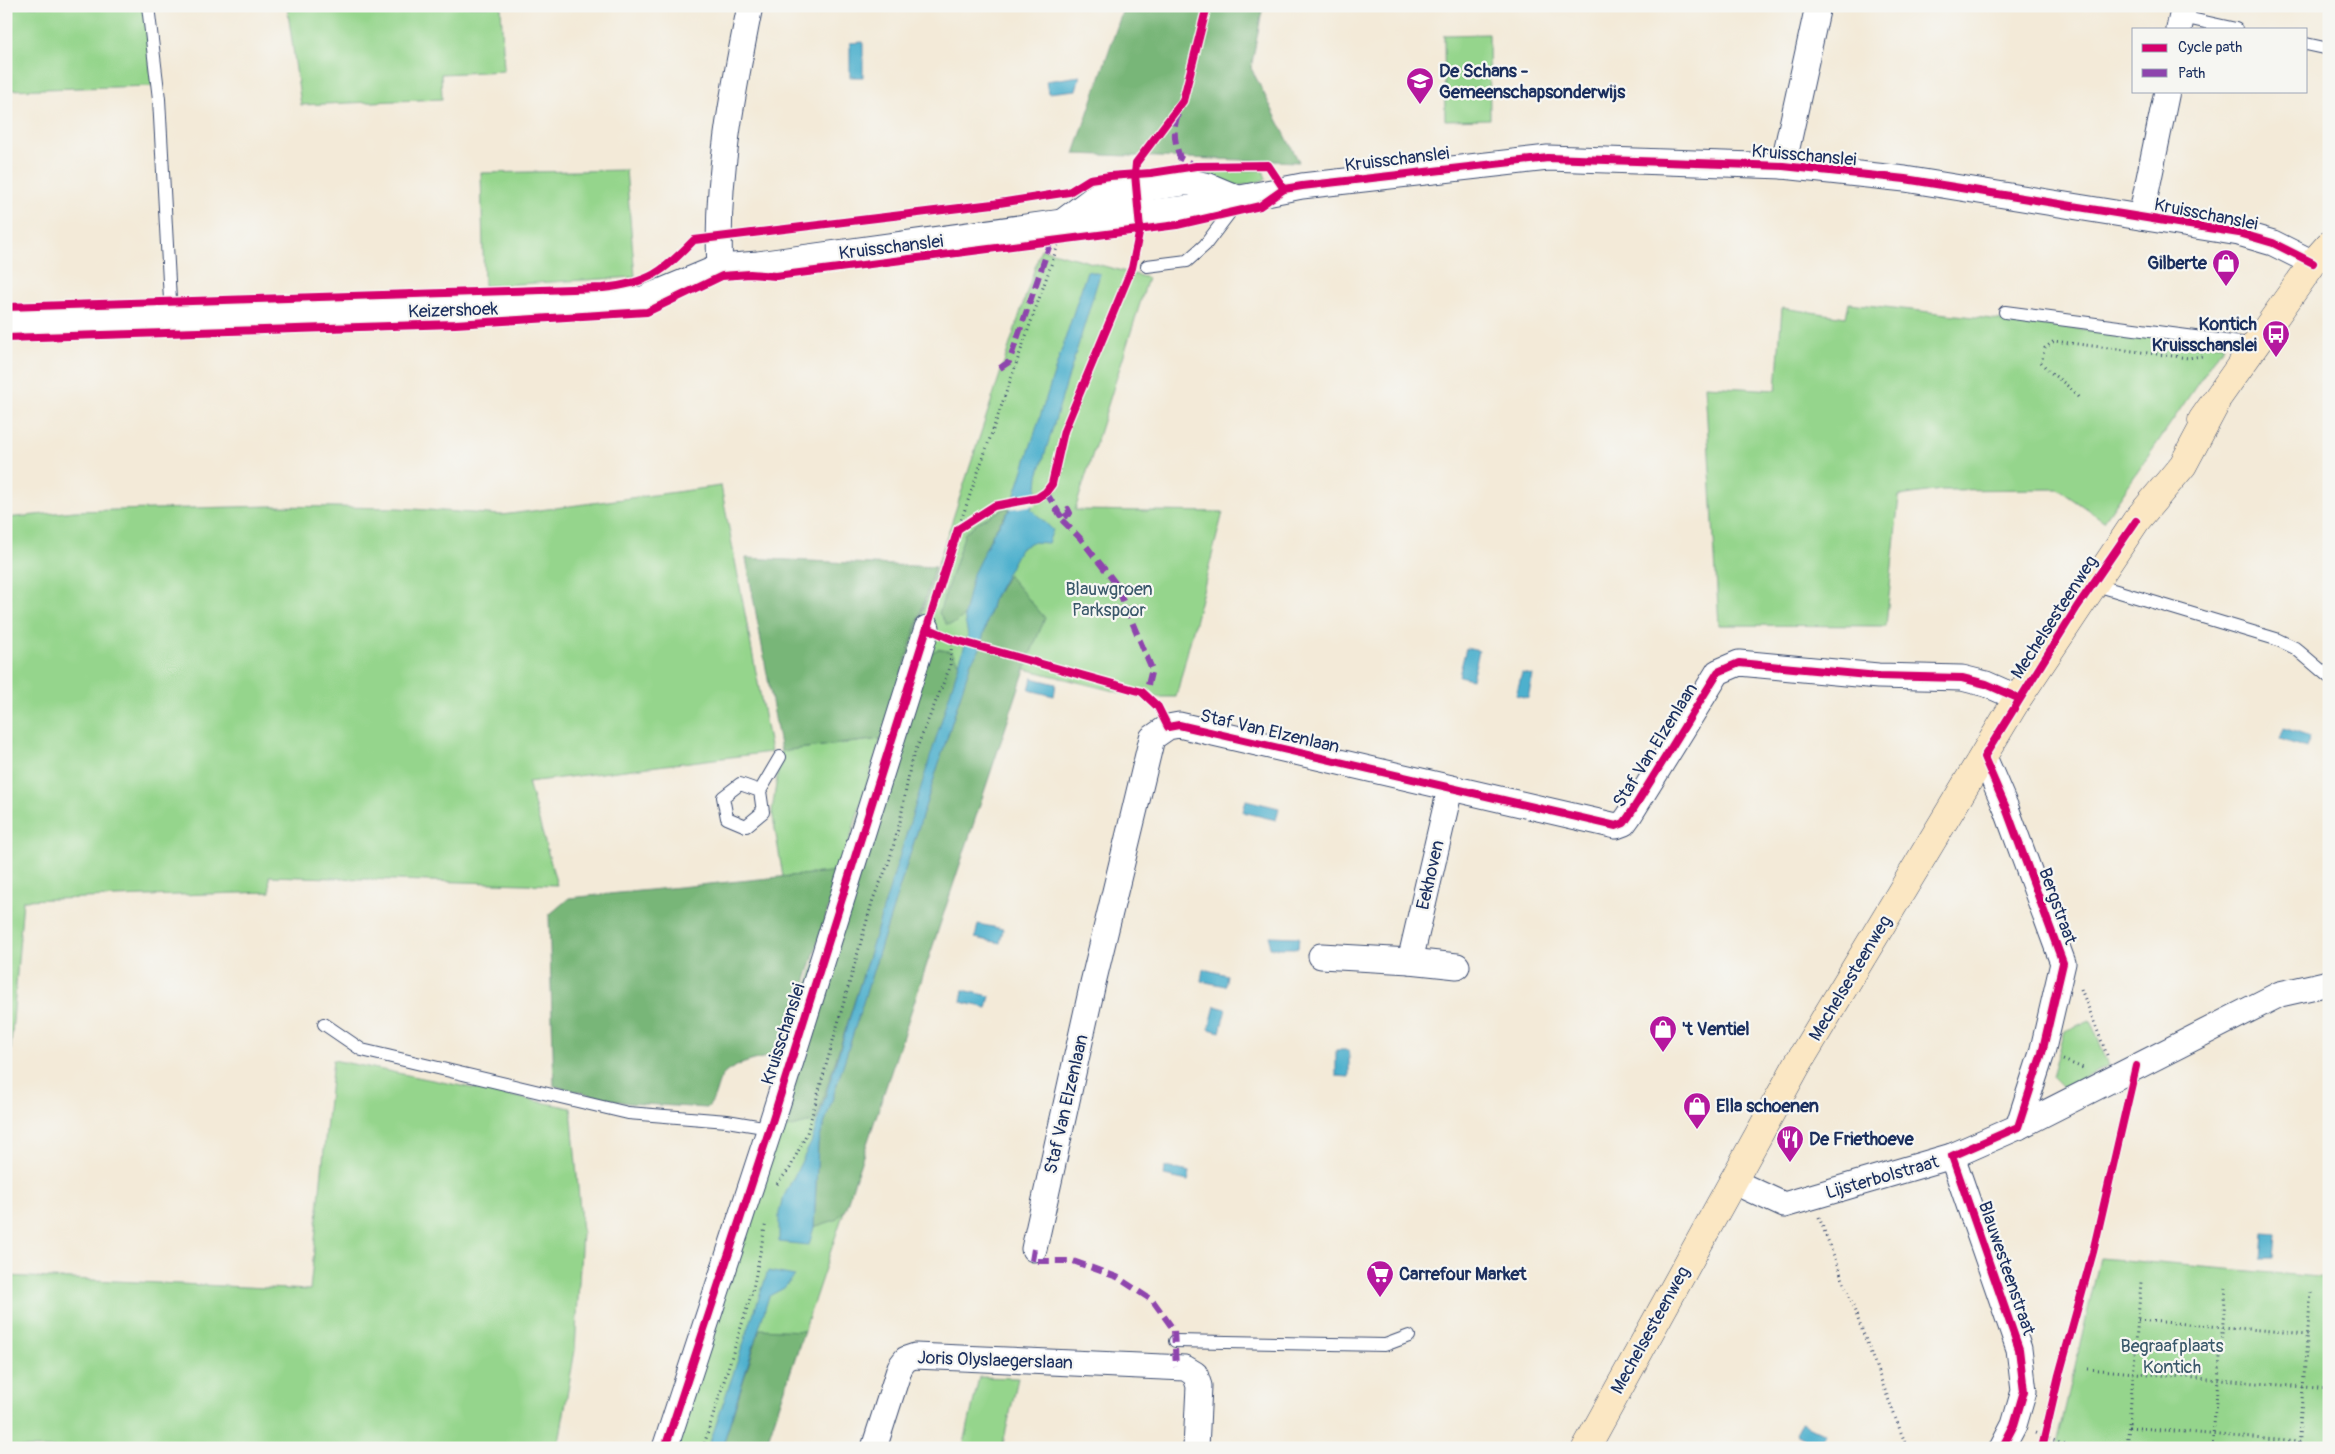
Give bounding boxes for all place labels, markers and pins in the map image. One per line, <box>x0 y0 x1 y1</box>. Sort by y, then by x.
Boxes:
place label: De Schans - Gemeenschapsonderwijs <box>1439 60 1626 104</box>
school or university icon: De Schans - Gemeenschapsonderwijs <box>1405 66 1435 105</box>
shop icon: Gilberte <box>2211 248 2241 287</box>
place label: Gilberte <box>2147 252 2208 275</box>
place label: Kontich Kruisschanslei <box>2152 313 2258 357</box>
bus stop icon: Kontich Kruisschanslei <box>2261 319 2291 358</box>
shop icon: 't Ventiel <box>1648 1014 1678 1053</box>
place label: 't Ventiel <box>1682 1018 1750 1041</box>
shop icon: Ella schoenen <box>1682 1091 1712 1130</box>
place label: Ella schoenen <box>1716 1095 1819 1118</box>
restaurant icon: De Friethoeve <box>1775 1124 1805 1163</box>
place label: De Friethoeve <box>1809 1128 1915 1151</box>
supermarket icon: Carrefour Market <box>1365 1259 1395 1298</box>
place label: Carrefour Market <box>1399 1263 1527 1286</box>

